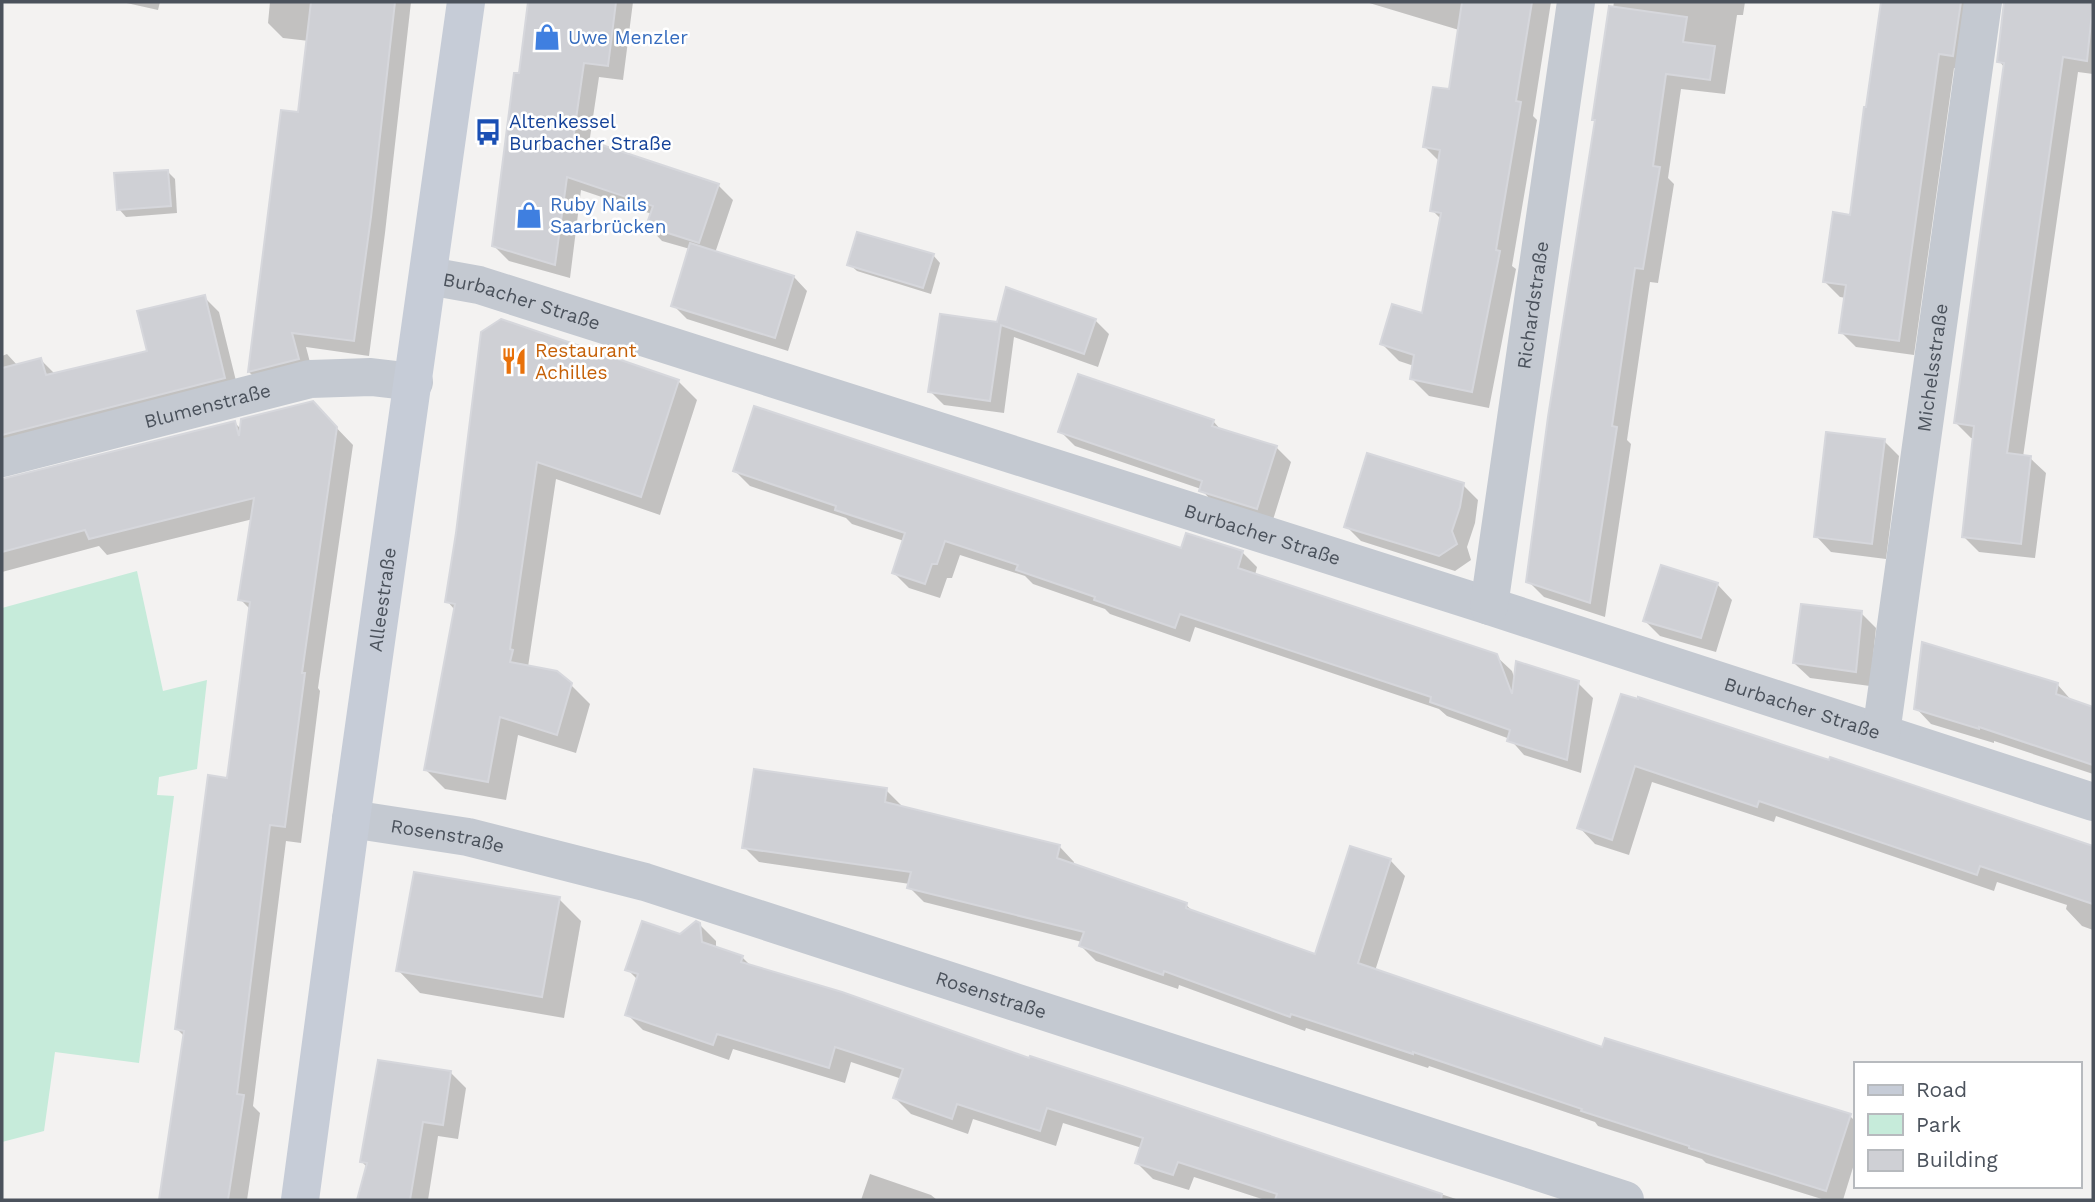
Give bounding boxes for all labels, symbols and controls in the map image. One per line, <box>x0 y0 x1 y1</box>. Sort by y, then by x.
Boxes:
shop icon: Uwe Menzler <box>532 22 562 52</box>
place label: Uwe Menzler <box>568 26 688 49</box>
place label: Altenkessel Burbacher Straße <box>509 110 672 155</box>
bus stop icon: Altenkessel Burbacher Straße <box>473 117 503 147</box>
place label: Ruby Nails Saarbrücken <box>550 193 666 238</box>
shop icon: Ruby Nails Saarbrücken <box>514 200 544 230</box>
street label: Richardstraße <box>1512 240 1553 371</box>
street label: Burbacher Straße <box>441 268 603 335</box>
street label: Michelsstraße <box>1912 302 1953 433</box>
place label: Restaurant Achilles <box>535 339 637 384</box>
restaurant icon: Restaurant Achilles <box>499 346 529 376</box>
street label: Blumenstraße <box>142 379 273 433</box>
street label: Burbacher Straße <box>1181 499 1344 570</box>
street label: Alleestraße <box>364 546 401 653</box>
street label: Burbacher Straße <box>1721 672 1883 744</box>
street label: Rosenstraße <box>389 814 507 858</box>
street label: Rosenstraße <box>933 966 1050 1024</box>
legend <box>1854 1062 2081 1188</box>
text: Road <box>1916 1077 1967 1102</box>
text: Park <box>1916 1112 1961 1137</box>
text: Building <box>1916 1147 1998 1172</box>

